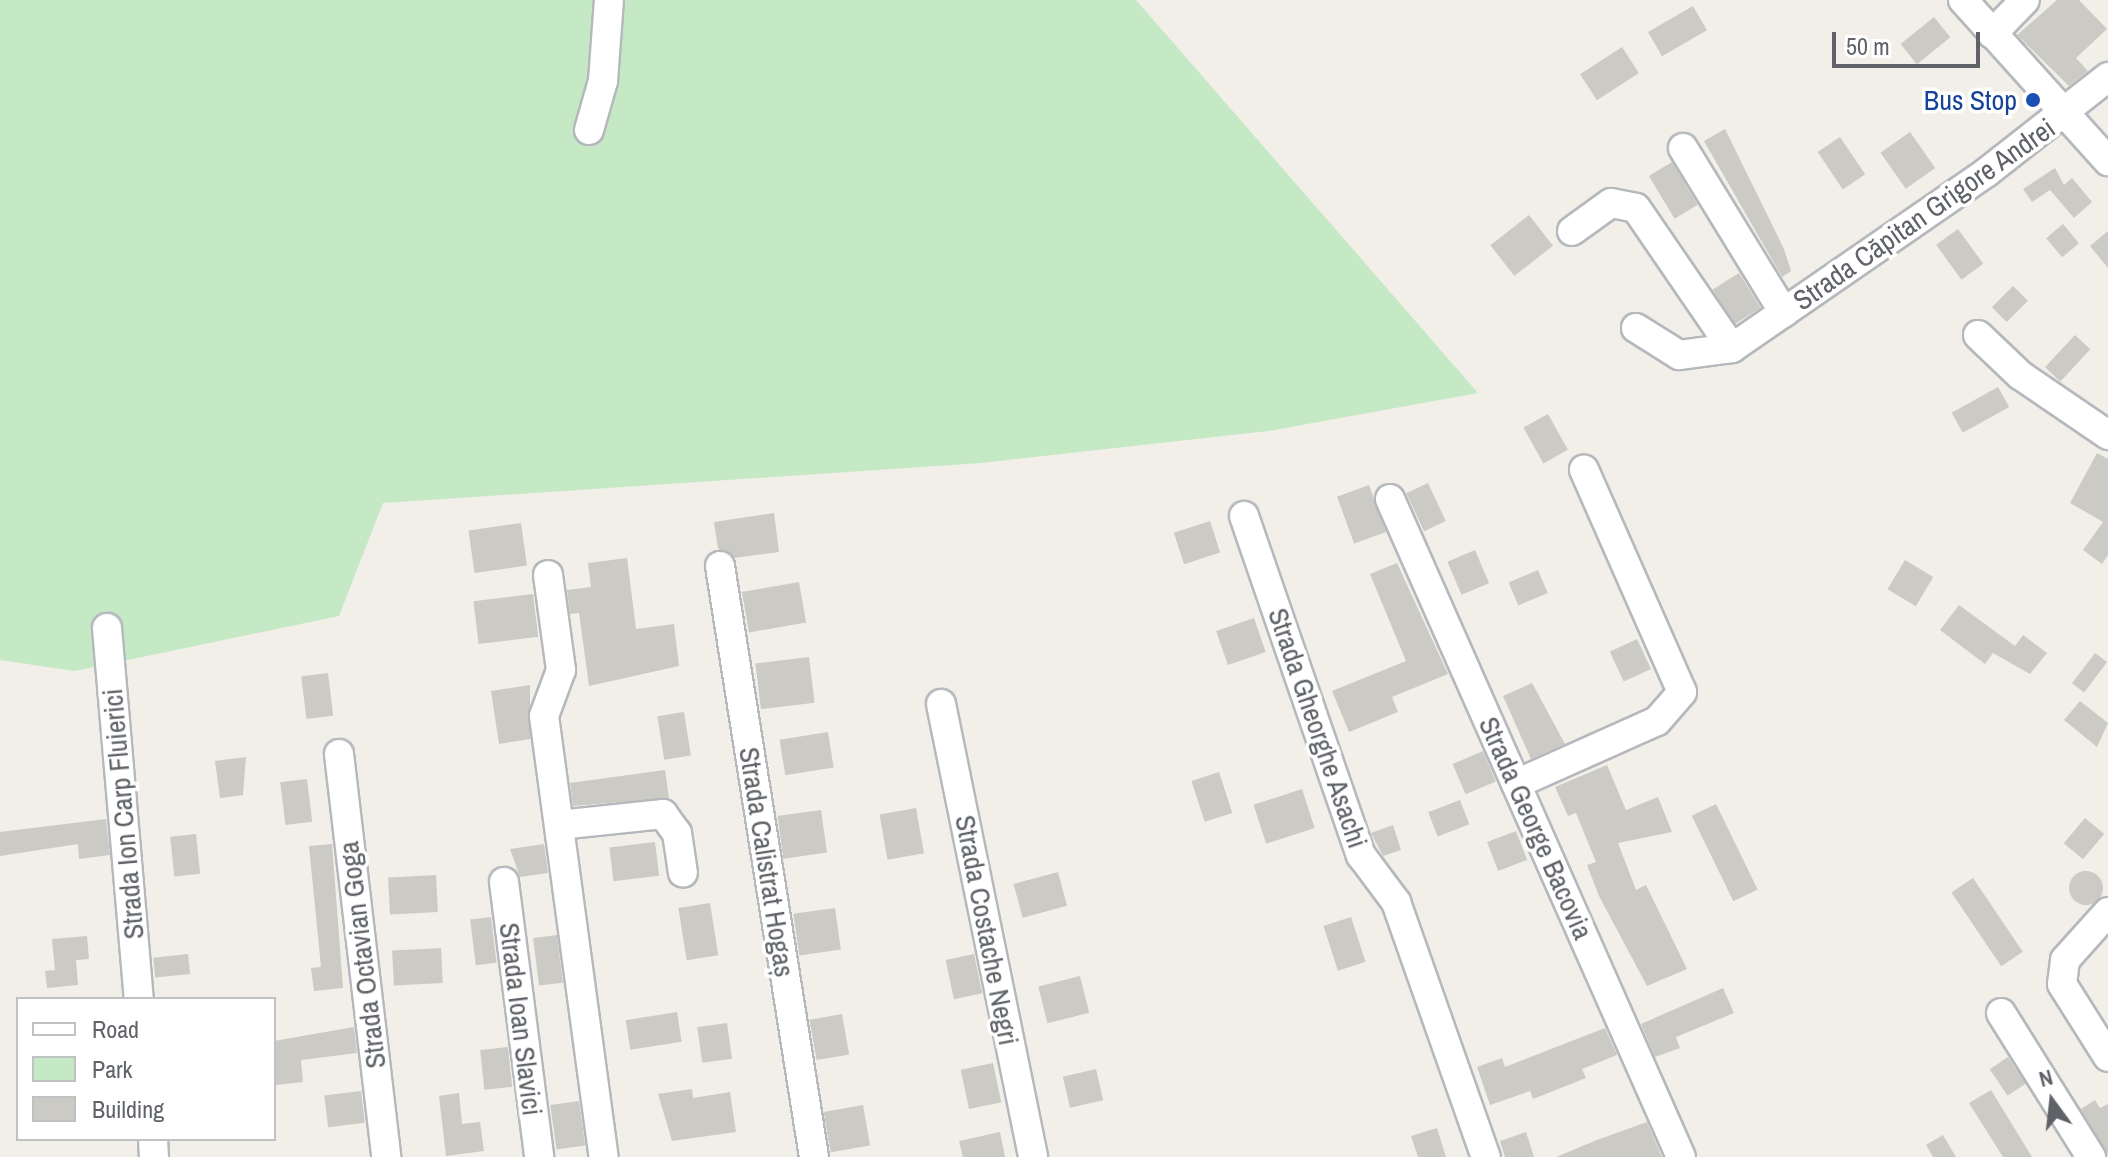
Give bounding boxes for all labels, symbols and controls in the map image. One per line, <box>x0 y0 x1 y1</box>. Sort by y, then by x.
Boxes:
scale bar <box>1836 16 1984 66</box>
text: 50 m <box>1846 30 1890 62</box>
place label: Bus Stop <box>1924 83 2017 117</box>
marker: Bus Stop <box>2024 91 2042 109</box>
street label: Strada Căpitan Grigore Andrei <box>1786 111 2062 317</box>
street label: Strada Gheorghe Asachi <box>1261 603 1375 853</box>
street label: Strada Ion Carp Fluierici <box>95 687 151 941</box>
street label: Strada George Bacovia <box>1472 712 1600 944</box>
street label: Strada Calistrat Hogaș <box>732 745 802 979</box>
street label: Strada Costache Negri <box>948 812 1026 1048</box>
street label: Strada Octavian Goga <box>331 840 393 1070</box>
street label: Strada Ioan Slavici <box>493 921 549 1117</box>
legend <box>16 997 276 1141</box>
text: Road <box>92 1013 139 1045</box>
text: Park <box>92 1053 132 1085</box>
north arrow <box>2012 1061 2092 1141</box>
text: N <box>2036 1062 2056 1094</box>
text: Building <box>92 1093 164 1125</box>

